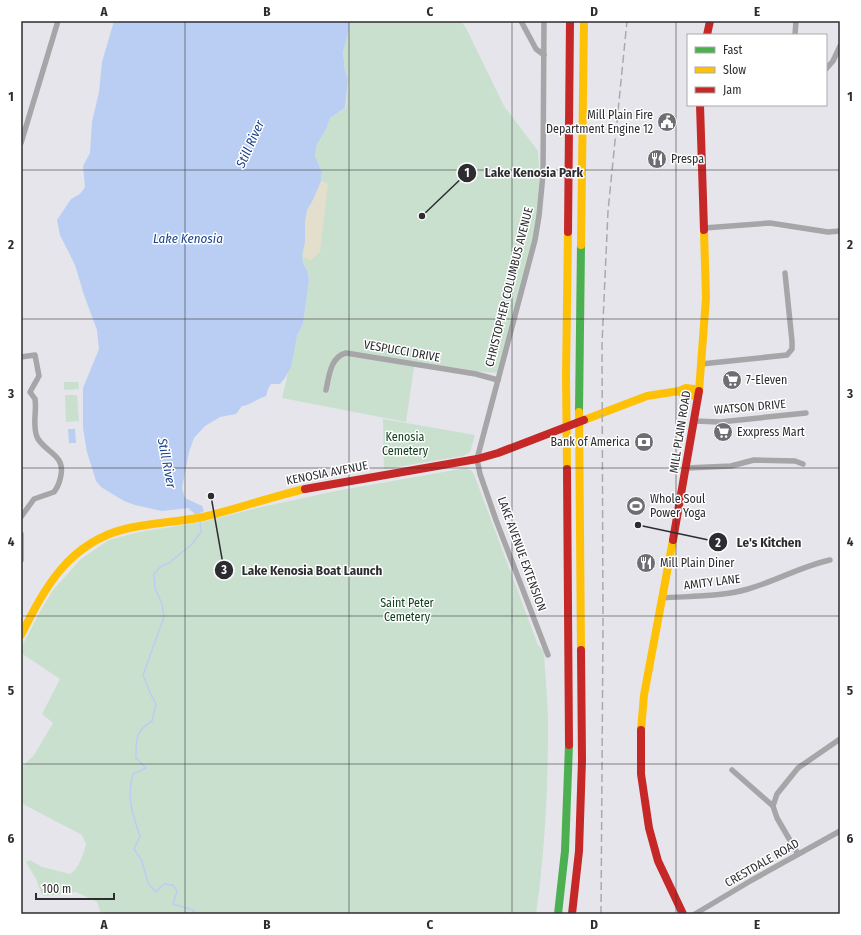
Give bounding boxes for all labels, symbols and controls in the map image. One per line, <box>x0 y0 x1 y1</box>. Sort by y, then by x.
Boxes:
text: A <box>99 4 108 19</box>
text: B <box>263 4 271 19</box>
text: C <box>427 4 434 19</box>
text: D <box>590 4 598 19</box>
text: E <box>754 4 760 19</box>
legend <box>687 34 827 106</box>
text: Fast <box>723 43 742 57</box>
text: Slow <box>723 63 746 77</box>
text: Jam <box>723 83 741 97</box>
text: 1 <box>8 89 14 104</box>
text: 1 <box>847 89 853 104</box>
place label: Mill Plain Fire Department Engine 12 <box>546 108 653 136</box>
public building icon: Mill Plain Fire Department Engine 12 <box>656 111 678 133</box>
water label: Still River <box>232 117 267 171</box>
restaurant icon: Prespa <box>646 148 668 170</box>
place label: Prespa <box>671 152 704 166</box>
callout: Lake Kenosia Park <box>457 160 592 185</box>
text: Lake Kenosia Park <box>485 165 584 180</box>
text: 1 <box>464 166 470 180</box>
street label: CHRISTOPHER COLUMBUS AVENUE <box>482 205 536 368</box>
water label: Lake Kenosia <box>153 231 223 246</box>
text: 2 <box>7 237 14 252</box>
text: 2 <box>846 237 853 252</box>
street label: VESPUCCI DRIVE <box>363 337 442 365</box>
supermarket icon: 7-Eleven <box>721 369 743 391</box>
place label: 7-Eleven <box>746 373 787 387</box>
text: 3 <box>7 386 14 401</box>
text: 3 <box>846 386 853 401</box>
street label: MILL PLAIN ROAD <box>667 390 693 474</box>
street label: WATSON DRIVE <box>714 397 787 417</box>
supermarket icon: Exxpress Mart <box>712 421 734 443</box>
place label: Exxpress Mart <box>737 425 805 439</box>
park label: Kenosia Cemetery <box>382 430 429 458</box>
bank icon: Bank of America <box>633 431 655 453</box>
place label: Bank of America <box>550 435 630 449</box>
water label: Still River <box>155 436 179 490</box>
street label: KENOSIA AVENUE <box>285 458 369 488</box>
place label: Whole Soul Power Yoga <box>650 492 706 520</box>
street label: LAKE AVENUE EXTENSION <box>495 495 549 613</box>
sports icon: Whole Soul Power Yoga <box>625 495 647 517</box>
callout: Le's Kitchen <box>708 530 809 555</box>
text: 4 <box>8 534 15 549</box>
text: 4 <box>847 534 854 549</box>
text: Le's Kitchen <box>737 535 801 550</box>
text: 2 <box>714 536 721 550</box>
restaurant icon: Mill Plain Diner <box>635 552 657 574</box>
place label: Mill Plain Diner <box>660 556 735 570</box>
callout: Lake Kenosia Boat Launch <box>214 558 390 583</box>
text: 3 <box>220 563 227 577</box>
text: Lake Kenosia Boat Launch <box>242 563 382 578</box>
street label: AMITY LANE <box>683 572 741 592</box>
park label: Saint Peter Cemetery <box>380 596 435 624</box>
text: 5 <box>8 683 14 698</box>
text: 5 <box>847 683 853 698</box>
text: 6 <box>8 831 15 846</box>
text: 6 <box>847 831 854 846</box>
street label: CRESTDALE ROAD <box>722 836 802 890</box>
scale bar <box>36 875 114 901</box>
text: 100 m <box>42 882 71 896</box>
text: A <box>99 917 108 932</box>
text: B <box>263 917 271 932</box>
text: C <box>427 917 434 932</box>
text: D <box>590 917 598 932</box>
text: E <box>754 917 760 932</box>

